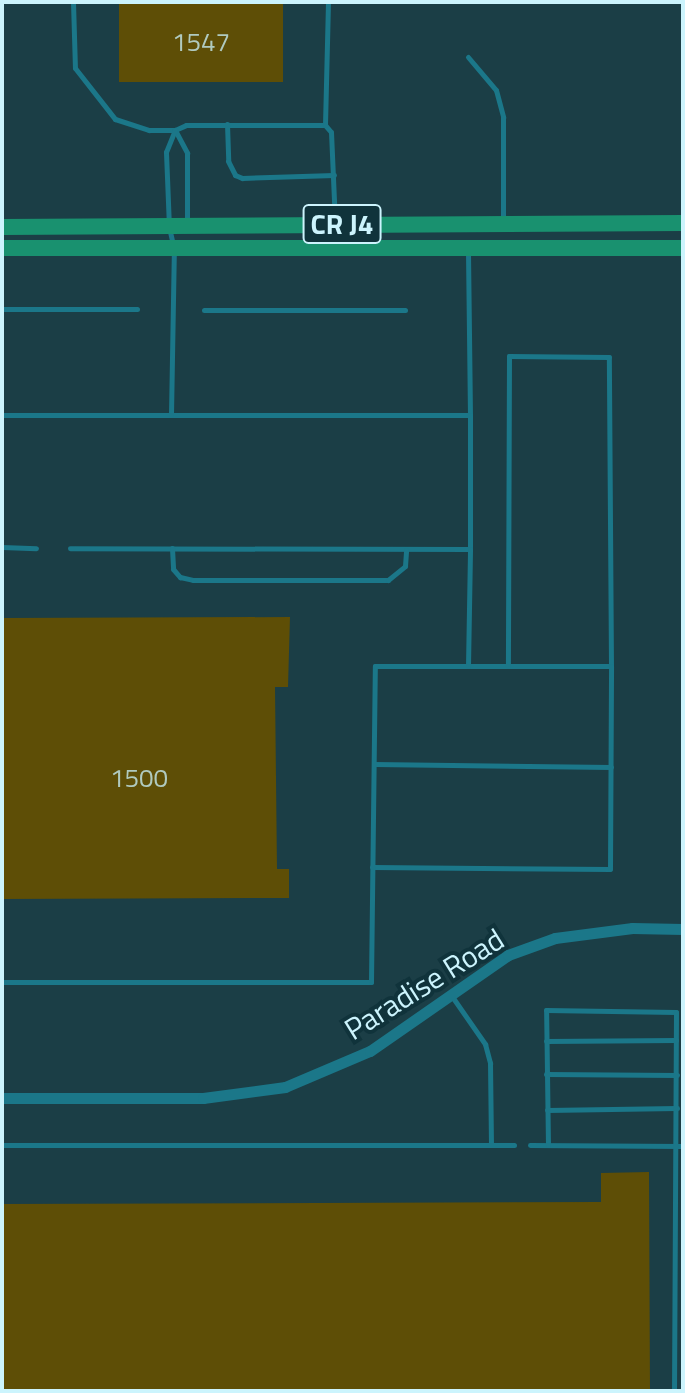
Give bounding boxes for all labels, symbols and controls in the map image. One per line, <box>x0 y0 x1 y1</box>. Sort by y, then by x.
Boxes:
house number: 1547 <box>172 26 230 58</box>
road number: CR J4 <box>302 200 382 248</box>
house number: 1500 <box>110 762 168 794</box>
street label: Paradise Road <box>338 921 510 1047</box>

